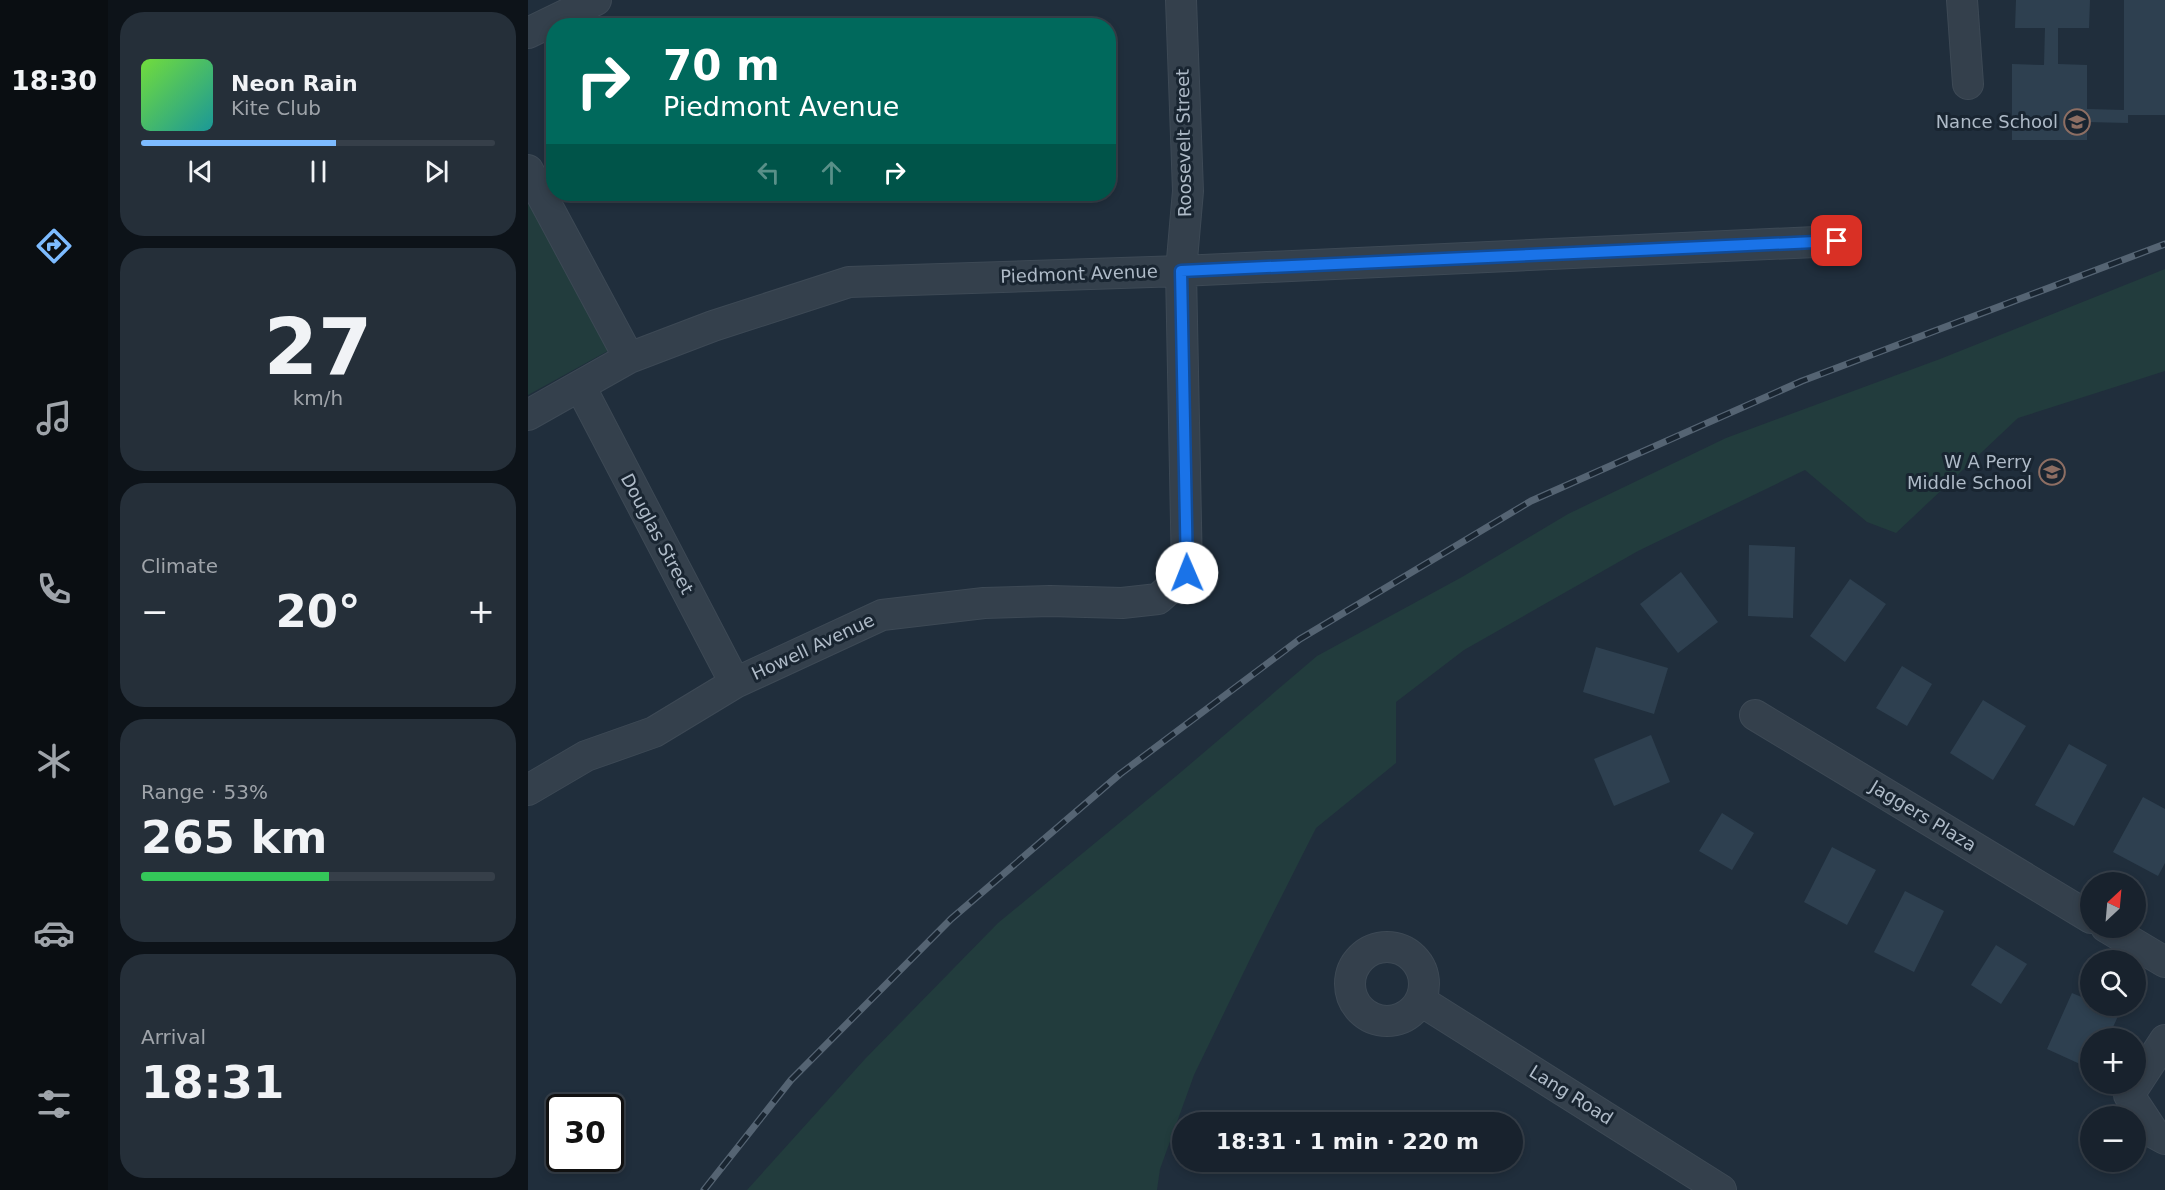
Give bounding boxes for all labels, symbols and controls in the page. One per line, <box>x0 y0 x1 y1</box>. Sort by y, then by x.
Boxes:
text: 70 m <box>663 41 780 90</box>
icon: right <box>564 42 642 120</box>
text: 18:30 <box>11 65 97 96</box>
street label: Roosevelt Street <box>1172 69 1195 217</box>
text: Neon Rain <box>231 71 358 96</box>
text: Piedmont Avenue <box>663 91 899 122</box>
text: Kite Club <box>231 96 321 120</box>
school or university icon: Nance School <box>2062 107 2092 137</box>
place label: Nance School <box>1936 111 2058 132</box>
icon: previous <box>184 155 217 188</box>
icon: pause <box>302 155 335 188</box>
icon: next <box>420 155 453 188</box>
icon: left <box>752 156 785 189</box>
icon: ahead <box>815 156 848 189</box>
icon: right <box>878 156 911 189</box>
pin <box>1811 215 1862 266</box>
icon: arrive <box>1820 224 1853 257</box>
icon: directions <box>33 225 75 267</box>
street label: Piedmont Avenue <box>1000 260 1158 287</box>
text: 27 <box>264 302 372 392</box>
text: km/h <box>293 386 343 410</box>
icon: music <box>33 397 75 439</box>
place label: W A Perry Middle School <box>1907 451 2032 493</box>
school or university icon: W A Perry Middle School <box>2037 457 2067 487</box>
street label: Douglas Street <box>617 470 698 598</box>
position arrow <box>1155 541 1219 605</box>
text: Climate <box>141 554 218 578</box>
icon: phone <box>33 568 75 610</box>
text: 20° <box>275 585 361 638</box>
text: − <box>141 592 169 631</box>
text: + <box>467 592 495 631</box>
street label: Howell Avenue <box>748 609 877 684</box>
icon: climate <box>33 740 75 782</box>
street label: Jaggers Plaza <box>1866 775 1980 856</box>
text: Range · 53% <box>141 780 268 804</box>
text: 265 km <box>141 811 327 864</box>
north arrow <box>2080 872 2146 938</box>
map controls <box>2080 872 2146 1172</box>
icon: car <box>33 912 75 954</box>
button: search <box>2080 950 2146 1016</box>
text: Arrival <box>141 1025 206 1049</box>
button: + <box>2080 1028 2146 1094</box>
text: 18:31 <box>141 1056 284 1109</box>
street label: Lang Road <box>1526 1061 1617 1129</box>
icon: filters <box>33 1083 75 1125</box>
speed limit sign: 30 <box>546 1094 624 1172</box>
button: − <box>2080 1106 2146 1172</box>
text: 18:31 · 1 min · 220 m <box>1216 1129 1479 1154</box>

